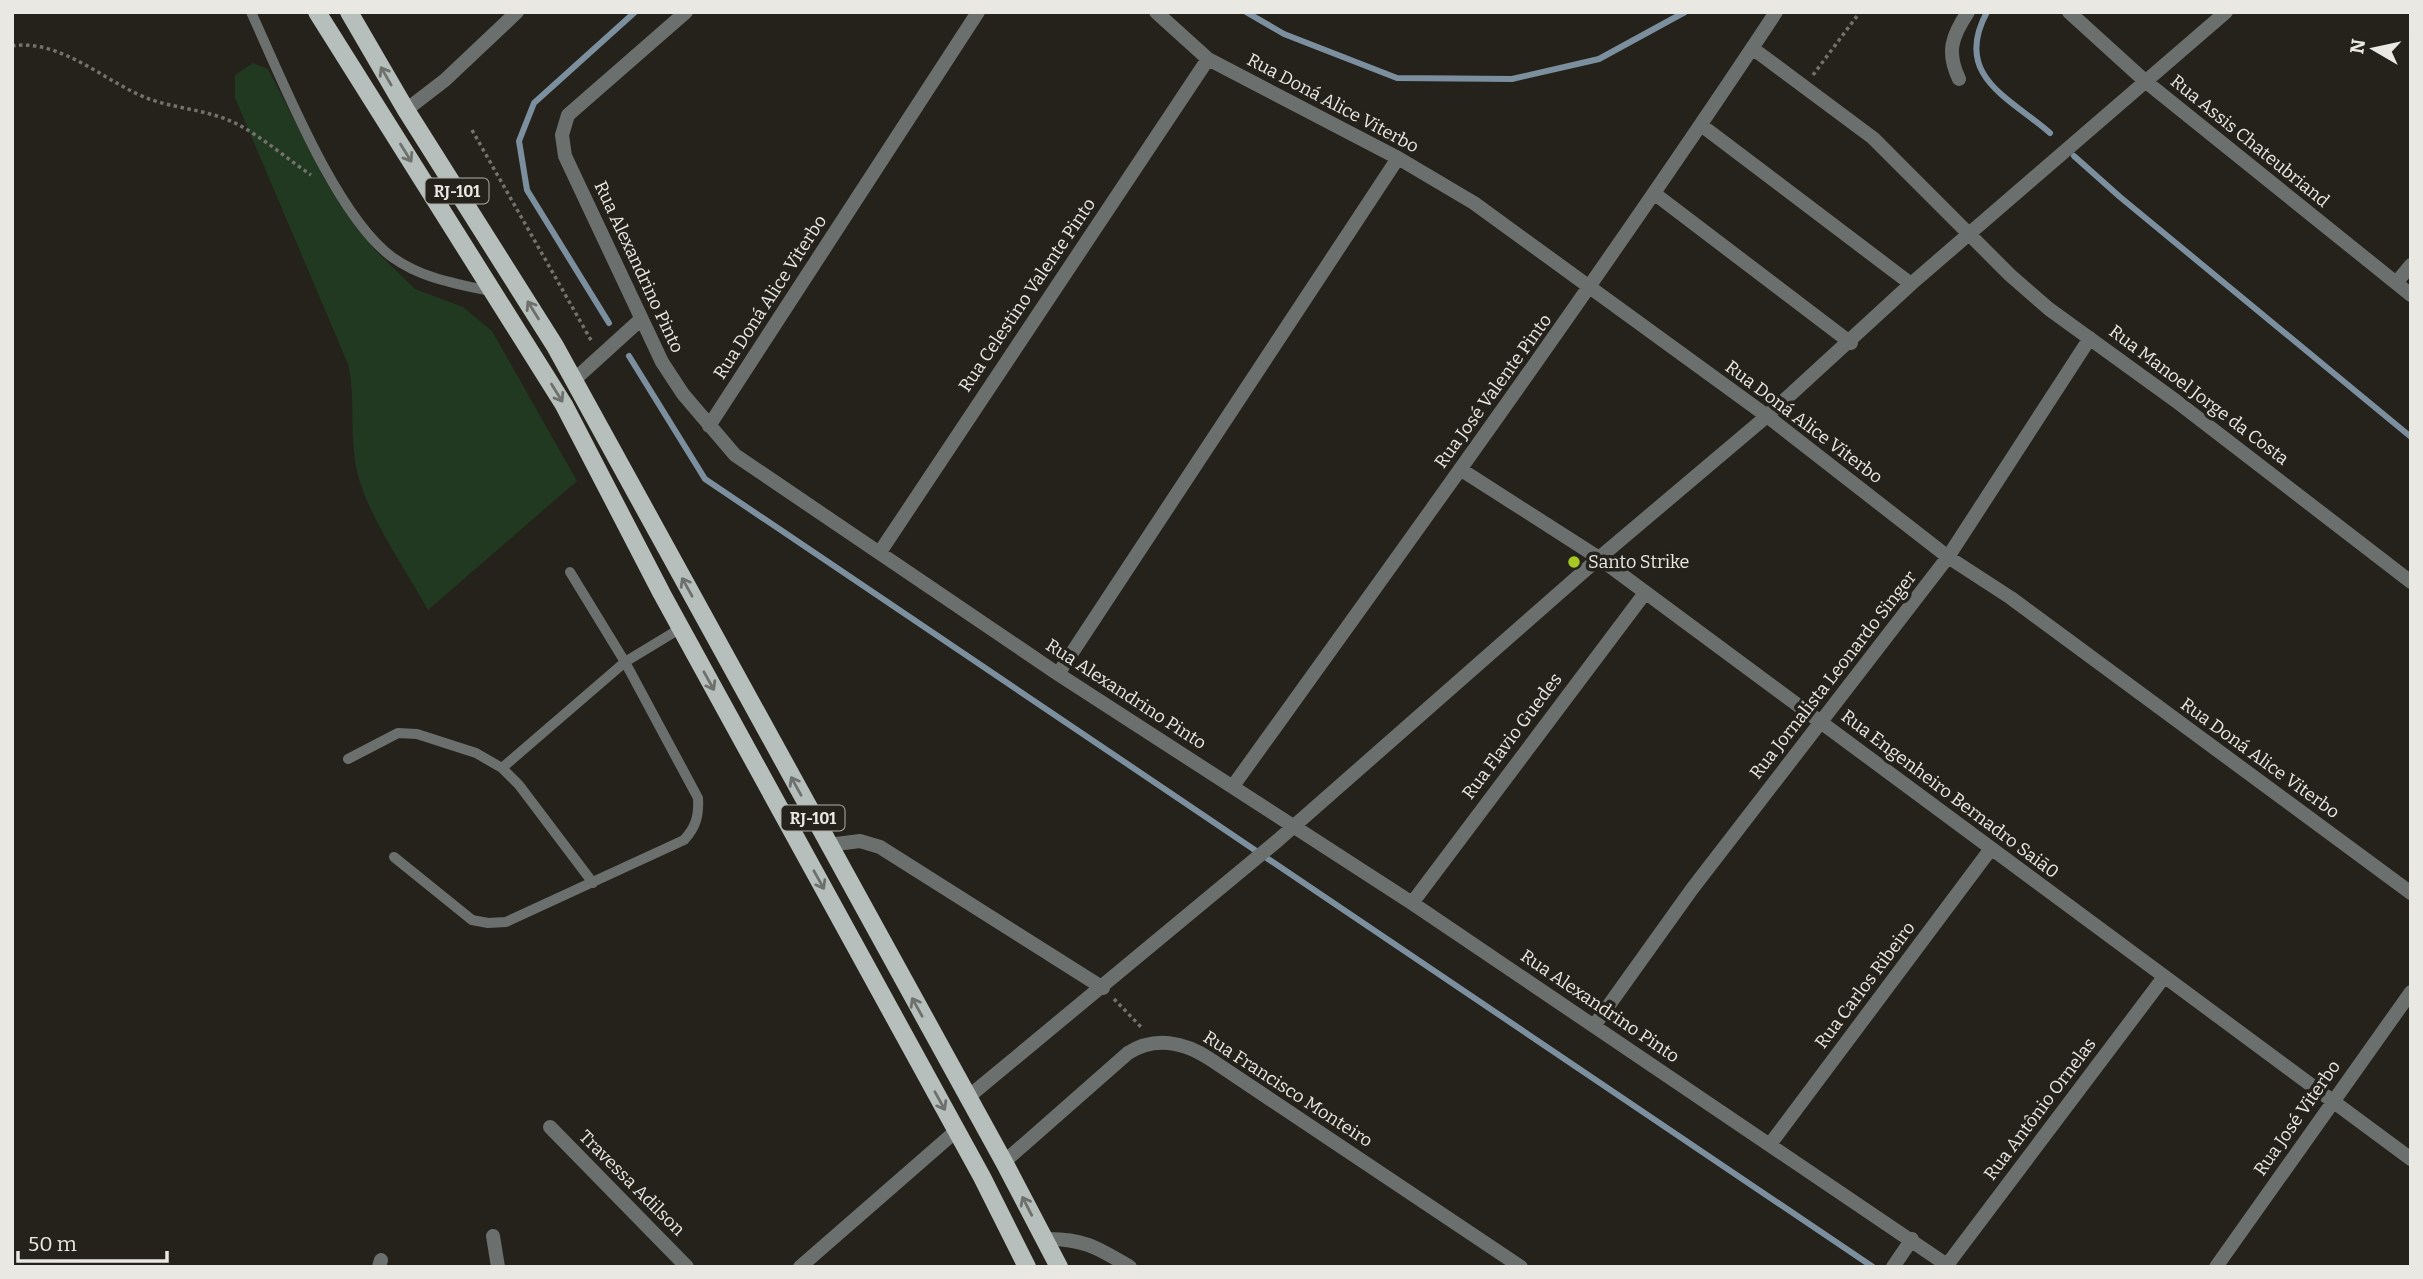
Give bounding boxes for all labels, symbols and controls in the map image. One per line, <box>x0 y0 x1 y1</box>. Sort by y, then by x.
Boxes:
north arrow <box>2339 14 2409 84</box>
text: N <box>2345 37 2370 55</box>
street label: Rua Doná Alice Viterbo <box>1243 48 1423 158</box>
one-way arrow <box>379 66 393 86</box>
street label: Rua Assis Chateubriand <box>2166 70 2334 212</box>
one-way arrow <box>399 142 413 162</box>
road number: RJ-101 <box>426 178 489 204</box>
street label: Rua Alexandrino Pinto <box>590 178 688 356</box>
street label: Rua Celestino Valente Pinto <box>954 194 1100 396</box>
street label: Rua Doná Alice Viterbo <box>709 211 831 383</box>
one-way arrow <box>525 301 540 320</box>
street label: Rua José Valente Pinto <box>1430 310 1556 472</box>
street label: Rua Manoel Jorge da Costa <box>2105 320 2293 470</box>
street label: Rua Doná Alice Viterbo <box>1721 356 1887 488</box>
one-way arrow <box>550 383 564 403</box>
place label: Santo Strike <box>1588 551 1689 573</box>
marker: Santo Strike <box>1566 554 1582 570</box>
street label: Rua Jornalista Leonardo Singer <box>1745 567 1921 783</box>
one-way arrow <box>680 577 693 598</box>
street label: Rua Alexandrino Pinto <box>1042 634 1210 754</box>
street label: Rua Flavio Guedes <box>1457 669 1567 803</box>
one-way arrow <box>703 670 717 690</box>
street label: Rua Doná Alice Viterbo <box>2176 693 2344 823</box>
street label: Rua Engenheiro Bernadro Saiā0 <box>1837 705 2063 883</box>
one-way arrow <box>789 777 803 797</box>
road number: RJ-101 <box>782 806 844 831</box>
one-way arrow <box>812 870 826 890</box>
street label: Rua Carlos Ribeiro <box>1810 917 1920 1053</box>
street label: Rua Alexandrino Pinto <box>1516 945 1684 1067</box>
one-way arrow <box>910 998 924 1018</box>
street label: Rua Francisco Monteiro <box>1199 1026 1377 1152</box>
street label: Rua Antônio Ornelas <box>1979 1033 2101 1185</box>
street label: Rua José Viterbo <box>2249 1056 2345 1180</box>
one-way arrow <box>933 1091 947 1111</box>
street label: Travessa Adilson <box>575 1126 690 1241</box>
one-way arrow <box>1020 1196 1034 1217</box>
scale bar <box>18 1220 166 1264</box>
text: 50 m <box>28 1231 77 1257</box>

